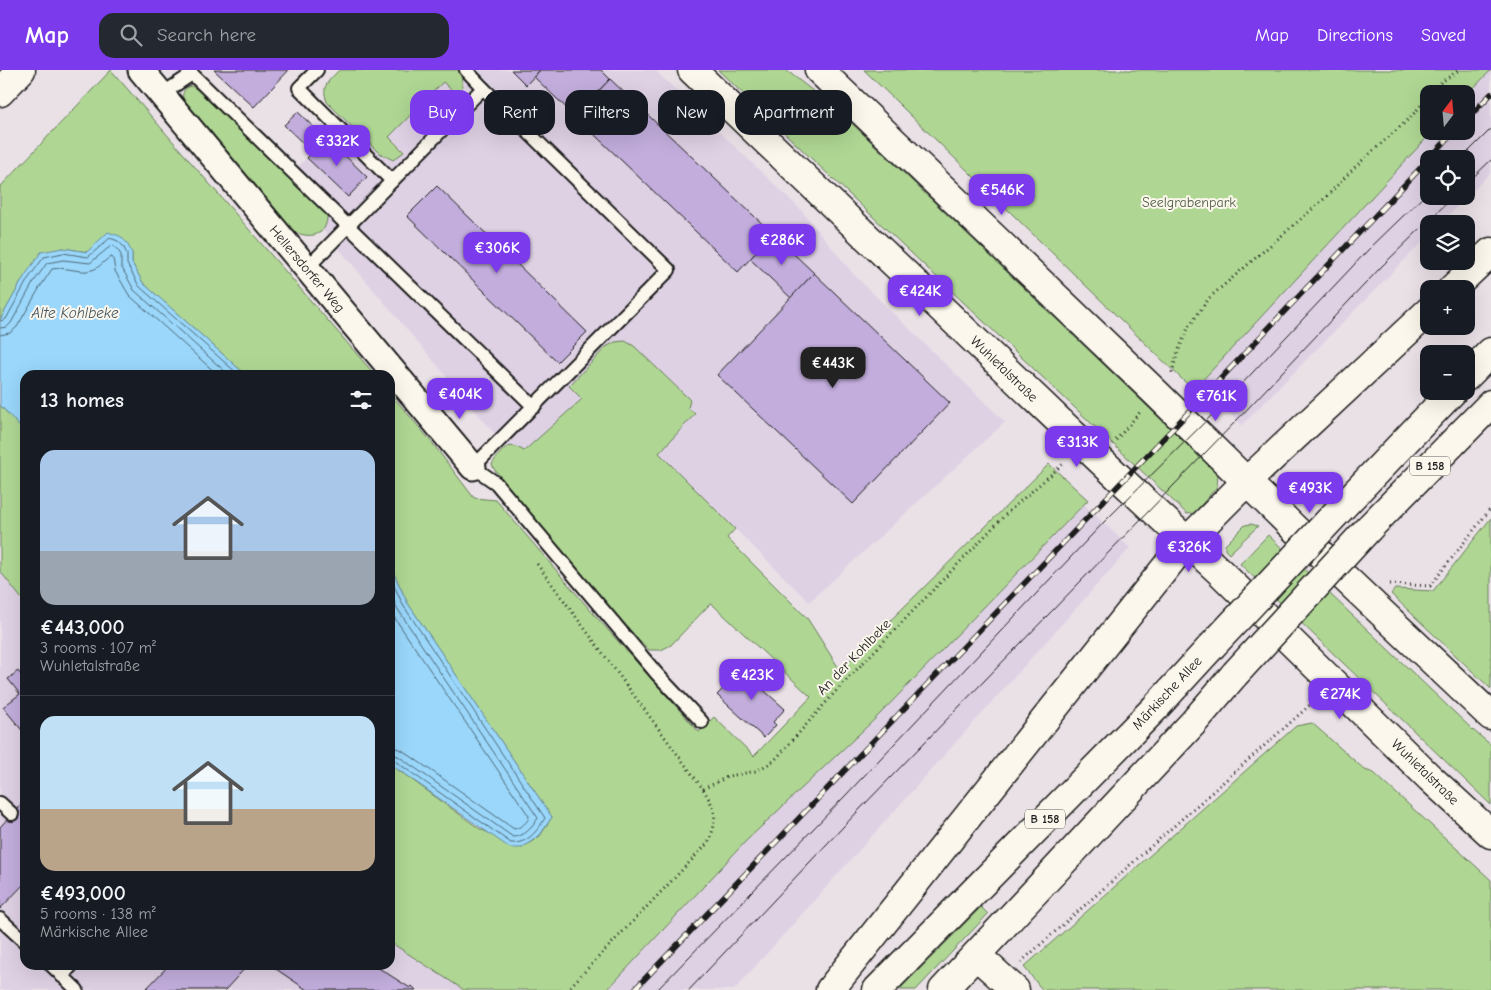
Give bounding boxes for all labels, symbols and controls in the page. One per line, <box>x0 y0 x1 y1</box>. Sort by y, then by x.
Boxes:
search box <box>99 13 449 58</box>
text: Map <box>25 21 69 49</box>
icon: search <box>117 21 145 49</box>
text: Search here <box>157 24 256 46</box>
text: Map <box>1255 25 1289 46</box>
text: Directions <box>1317 25 1393 46</box>
text: Saved <box>1421 25 1466 46</box>
north arrow <box>1420 85 1475 140</box>
map controls <box>1420 85 1475 400</box>
chip: Buy <box>410 90 474 135</box>
chip: Rent <box>484 90 555 135</box>
chip: Filters <box>565 90 648 135</box>
chip: New <box>658 90 725 135</box>
chip: Apartment <box>735 90 852 135</box>
pin: €332K <box>302 124 372 167</box>
text: €332K <box>315 132 359 150</box>
button: locate <box>1420 150 1475 205</box>
pin: €546K <box>967 174 1037 216</box>
text: €546K <box>980 181 1024 199</box>
park label: Seelgrabenpark <box>1142 194 1236 211</box>
button: layers <box>1420 215 1475 270</box>
street label: Hellersdorfer Weg <box>266 222 348 316</box>
pin: €286K <box>747 224 817 266</box>
text: €286K <box>760 231 804 249</box>
pin: €306K <box>462 232 532 274</box>
text: €306K <box>474 239 520 257</box>
pin: €424K <box>885 274 955 317</box>
button: + <box>1420 280 1475 335</box>
text: €424K <box>899 282 941 300</box>
water label: Alte Kohlbeke <box>30 304 119 322</box>
street label: Wuhletalstraße <box>967 332 1041 406</box>
button: − <box>1420 345 1475 400</box>
pin: €443K <box>798 346 868 389</box>
text: €443K <box>812 354 854 372</box>
pin: €404K <box>425 378 495 420</box>
pin: €761K <box>1181 380 1251 422</box>
text: €404K <box>438 385 482 403</box>
icon: filters <box>347 386 375 414</box>
text: €761K <box>1195 387 1237 405</box>
text: 13 homes <box>40 388 124 412</box>
pin: €313K <box>1042 426 1112 468</box>
text: €313K <box>1056 433 1098 451</box>
road number: B 158 <box>1410 456 1450 476</box>
pin: €493K <box>1275 472 1345 514</box>
text: €493K <box>1288 479 1332 497</box>
icon: home <box>163 483 253 573</box>
pin: €326K <box>1154 530 1224 573</box>
text: €326K <box>1167 538 1211 556</box>
text: €443,000 <box>40 615 125 639</box>
street label: An der Kohlbeke <box>813 615 895 699</box>
text: 3 rooms · 107 m² <box>40 639 156 657</box>
street label: Märkische Allee <box>1129 653 1205 733</box>
text: Wuhletalstraße <box>40 657 140 675</box>
pin: €423K <box>717 658 787 701</box>
text: €423K <box>730 666 774 684</box>
pin: €274K <box>1305 678 1375 720</box>
text: €274K <box>1319 685 1361 703</box>
street label: Wuhletalstraße <box>1388 735 1462 809</box>
icon: home <box>163 748 253 838</box>
road number: B 158 <box>1025 810 1065 829</box>
text: €493,000 <box>40 881 126 905</box>
text: 5 rooms · 138 m² <box>40 905 156 923</box>
text: Märkische Allee <box>40 923 148 941</box>

